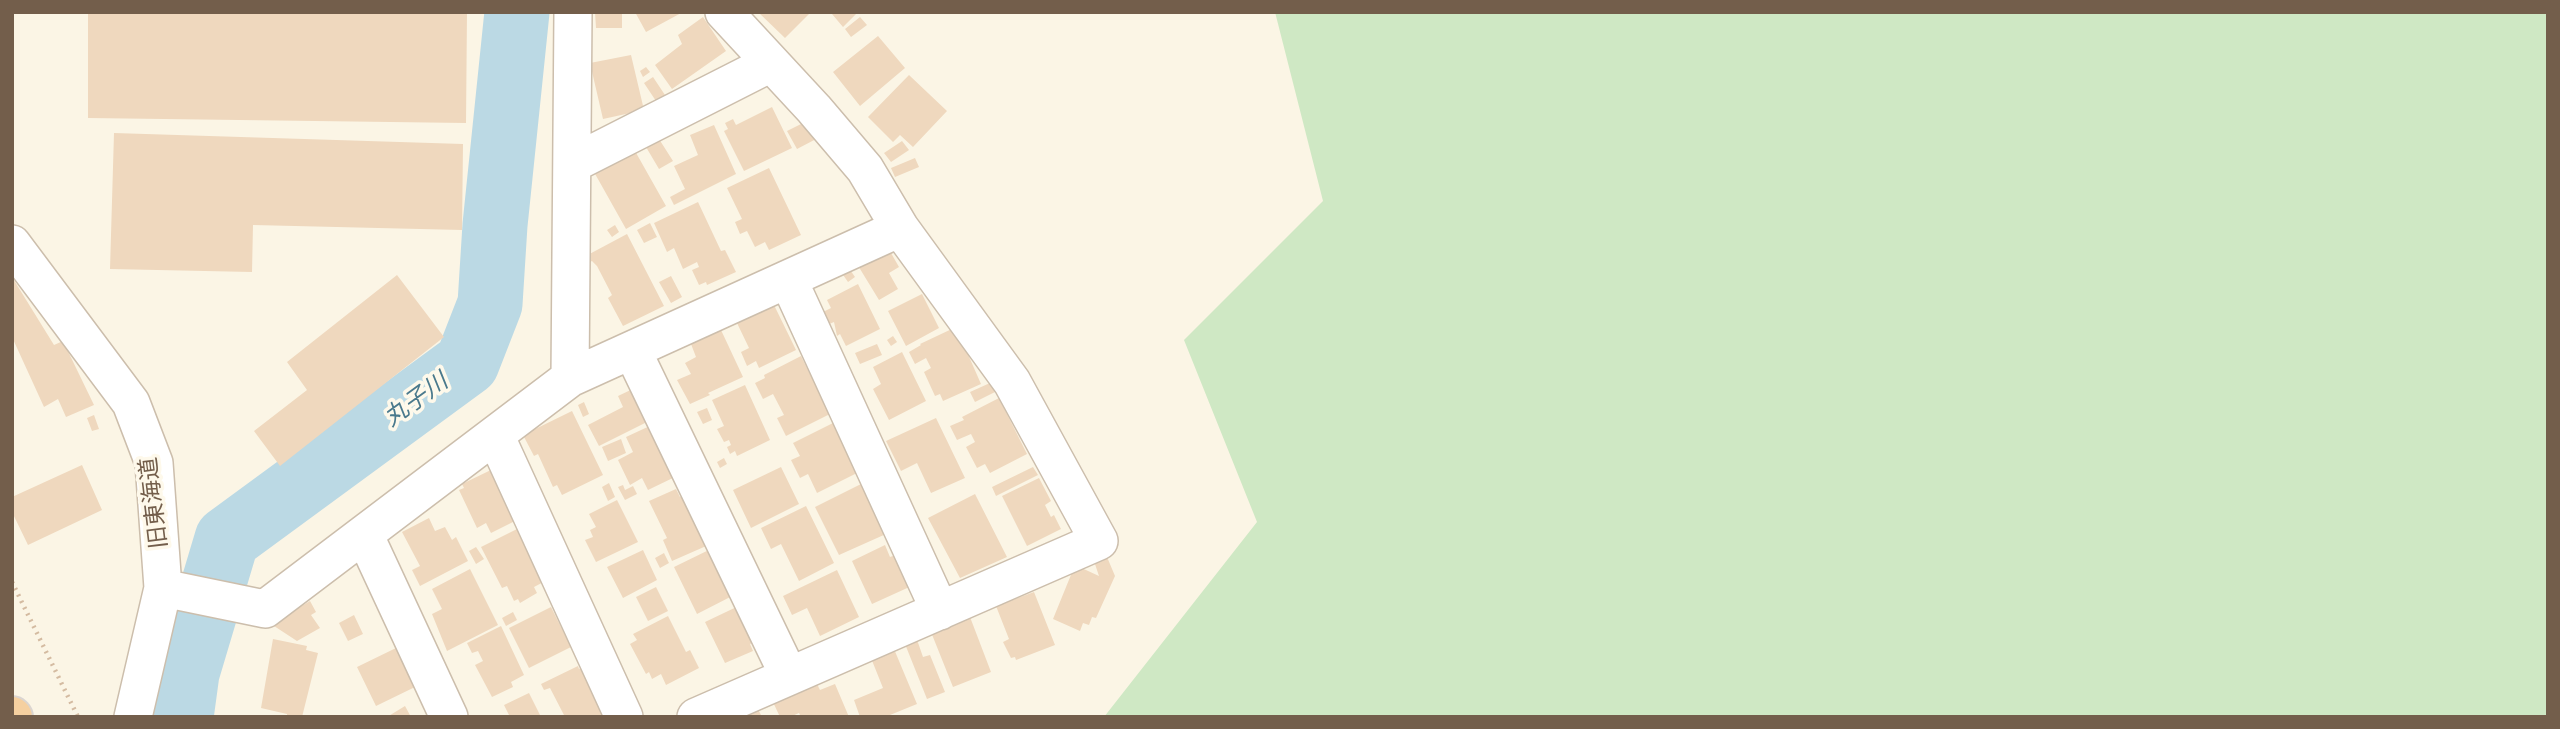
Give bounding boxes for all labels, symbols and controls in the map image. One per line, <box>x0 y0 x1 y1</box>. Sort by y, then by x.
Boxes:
water label: 丸子川 <box>378 367 454 433</box>
street label: 旧東海道 <box>135 456 173 550</box>

